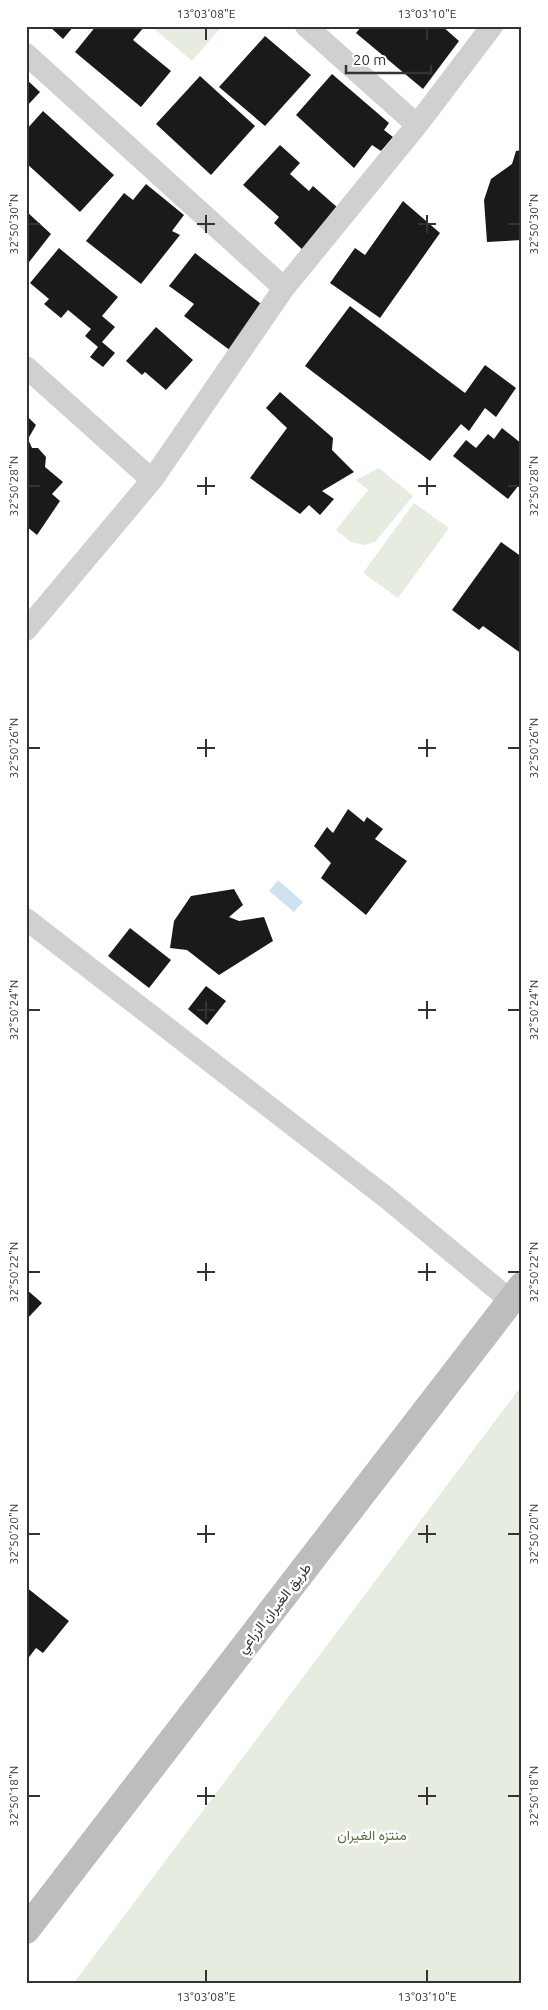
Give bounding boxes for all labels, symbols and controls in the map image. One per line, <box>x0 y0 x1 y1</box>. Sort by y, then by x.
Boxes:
text: 13°03'08"E <box>177 7 236 20</box>
text: 13°03'10"E <box>398 7 457 20</box>
scale bar <box>346 42 430 74</box>
text: 20 m <box>353 51 386 68</box>
text: 32°50'30"N <box>7 194 20 254</box>
text: 32°50'30"N <box>527 194 540 254</box>
text: 32°50'28"N <box>7 456 20 516</box>
text: 32°50'28"N <box>527 456 540 516</box>
text: 32°50'26"N <box>7 718 20 778</box>
text: 32°50'26"N <box>527 718 540 778</box>
text: 32°50'24"N <box>7 980 20 1040</box>
text: 32°50'24"N <box>527 980 540 1040</box>
text: 32°50'22"N <box>7 1242 20 1302</box>
text: 32°50'22"N <box>527 1242 540 1302</box>
text: 32°50'20"N <box>7 1504 20 1564</box>
text: 32°50'20"N <box>527 1504 540 1564</box>
street label: طريق الغيران الزراعي <box>234 1560 317 1659</box>
text: 32°50'18"N <box>7 1766 20 1826</box>
text: 32°50'18"N <box>527 1766 540 1826</box>
park label: منتزه الغيران <box>337 1827 407 1844</box>
text: 13°03'08"E <box>177 1990 236 2003</box>
text: 13°03'10"E <box>398 1990 457 2003</box>

